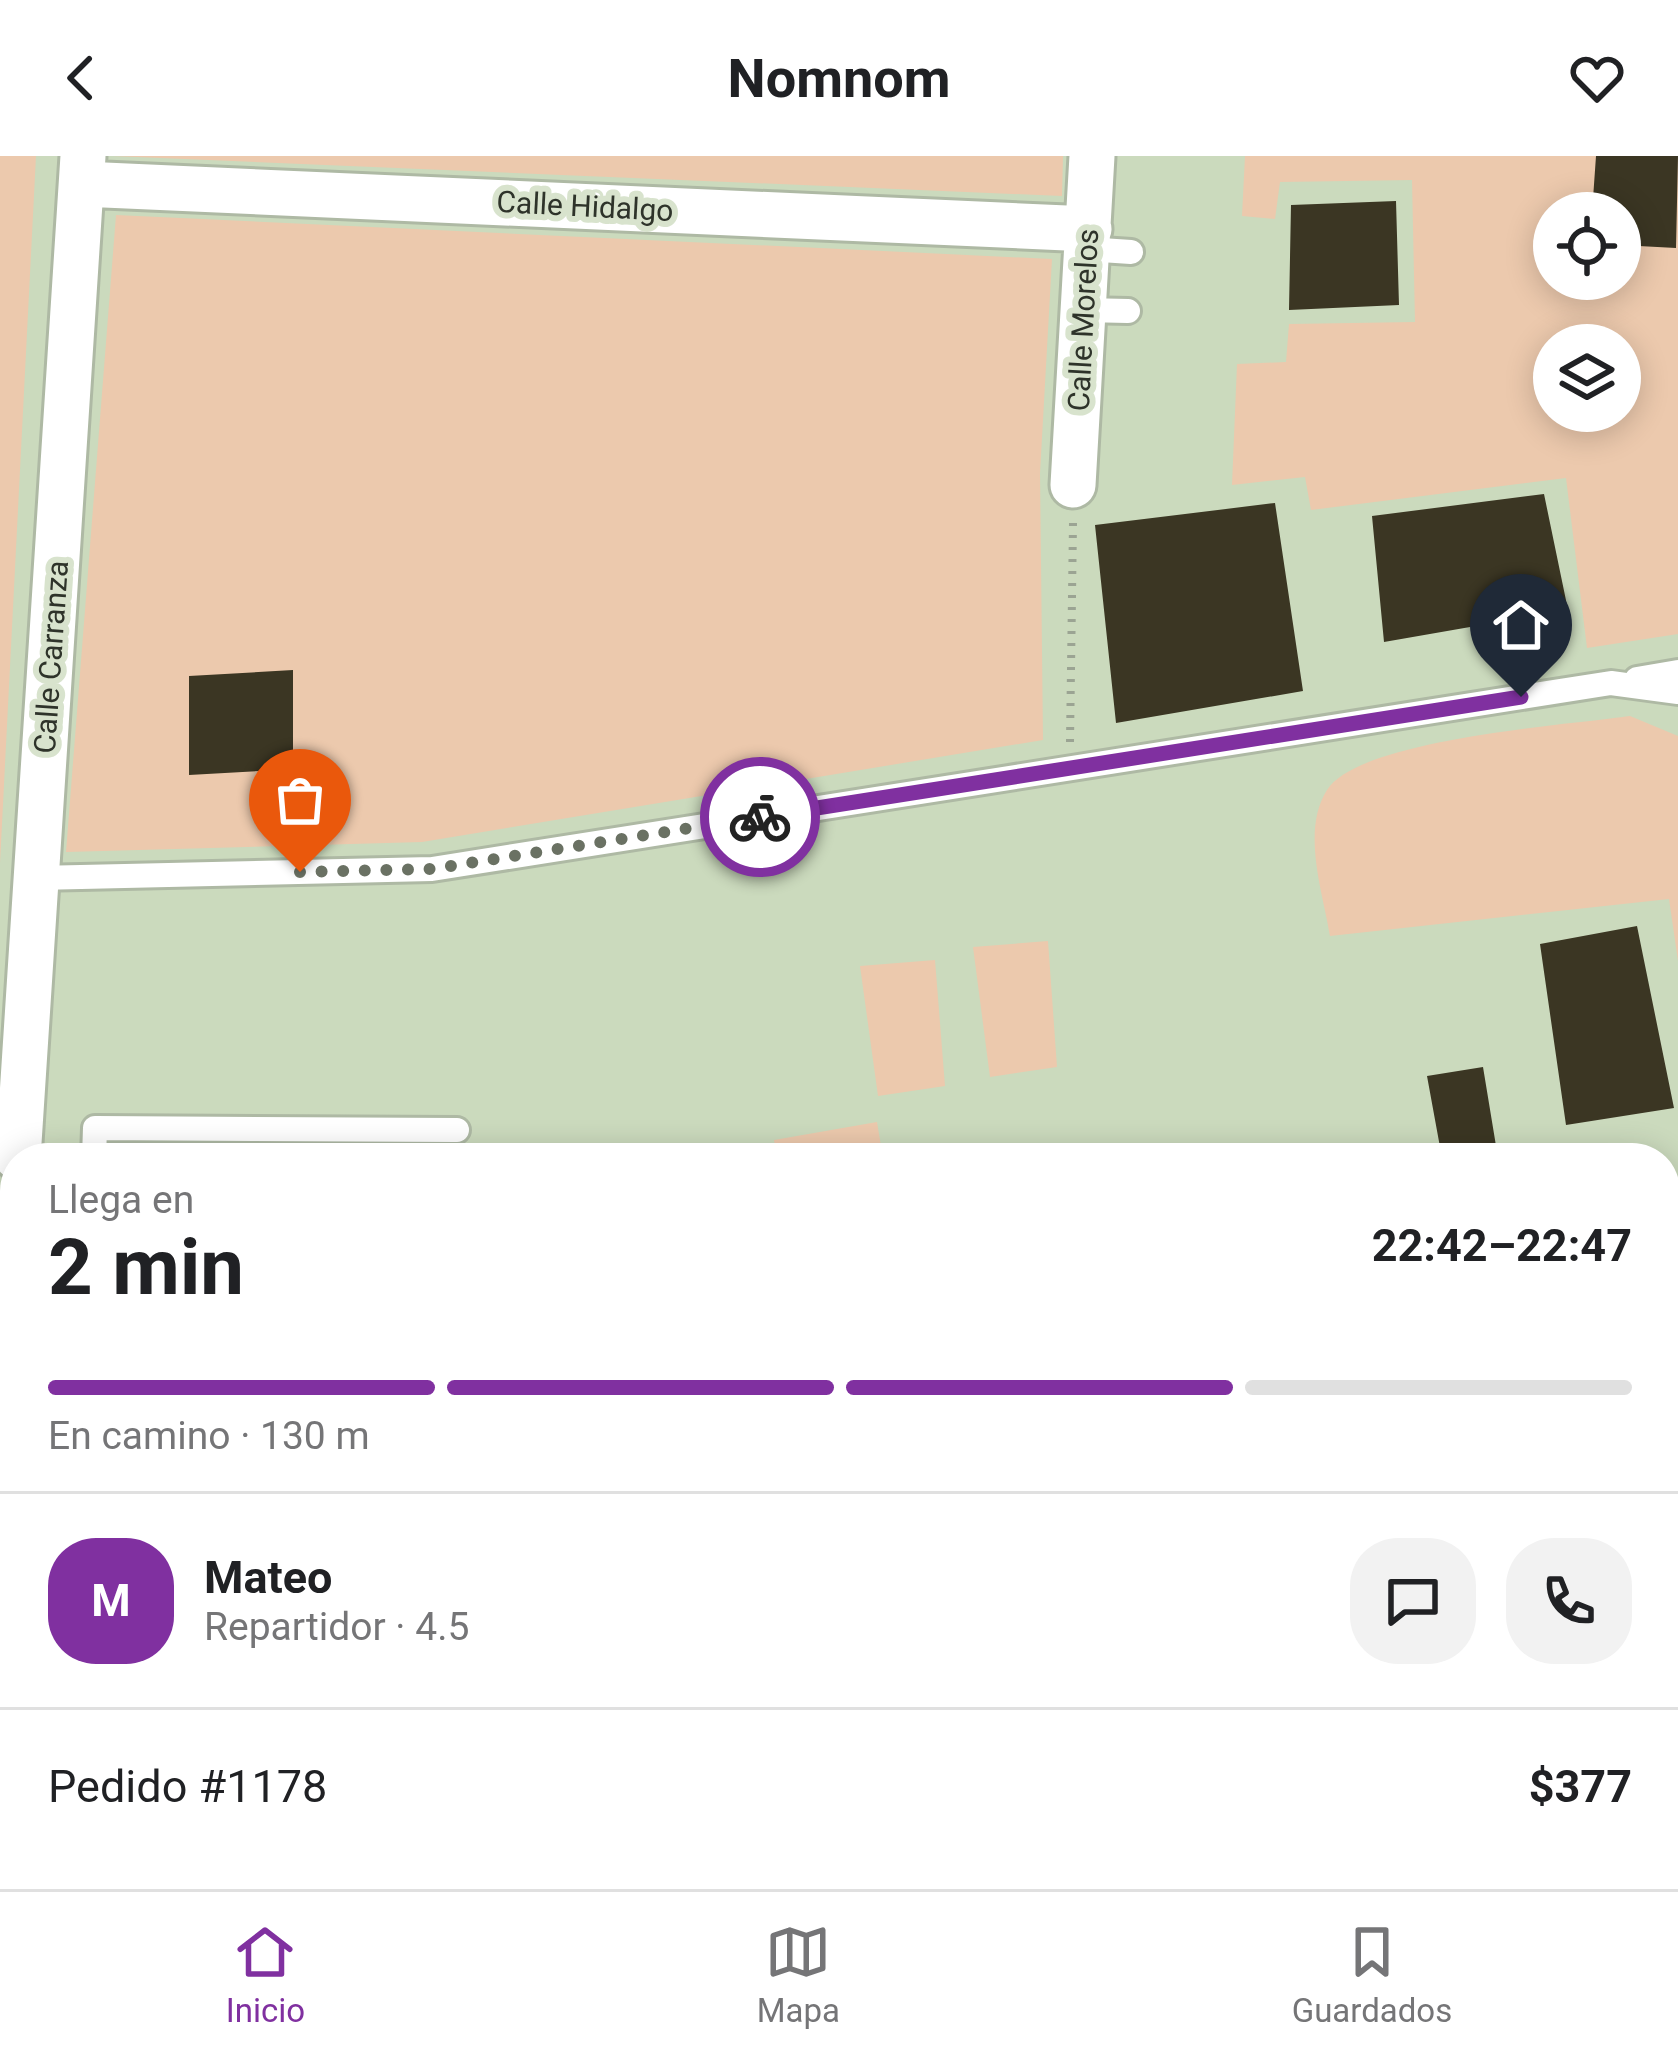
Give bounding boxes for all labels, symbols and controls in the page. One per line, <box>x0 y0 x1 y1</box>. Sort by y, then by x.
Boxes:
icon: back <box>48 45 114 111</box>
icon: heart <box>1564 45 1630 111</box>
text: Nomnom <box>728 47 950 110</box>
street label: Calle Hidalgo <box>496 184 674 228</box>
map controls <box>1533 192 1641 432</box>
button: locate <box>1533 192 1641 300</box>
street label: Calle Morelos <box>1061 228 1105 412</box>
button: layers <box>1533 324 1641 432</box>
street label: Calle Carranza <box>27 559 75 755</box>
pin <box>1470 574 1572 697</box>
icon: home <box>1488 592 1554 658</box>
pin <box>249 749 351 872</box>
courier <box>700 757 820 877</box>
icon: bag <box>267 767 333 833</box>
icon: bike <box>727 784 793 850</box>
text: Llega en <box>48 1177 194 1223</box>
text: 22:42–22:47 <box>1372 1219 1632 1272</box>
text: 2 min <box>48 1222 244 1313</box>
text: En camino · 130 m <box>48 1413 370 1459</box>
button: chat <box>1350 1538 1476 1664</box>
button: phone <box>1506 1538 1632 1664</box>
text: Mateo <box>204 1551 332 1604</box>
text: M <box>91 1574 131 1627</box>
text: Repartidor · 4.5 <box>204 1604 469 1650</box>
text: Pedido #1178 <box>48 1760 327 1813</box>
text: $377 <box>1529 1760 1632 1813</box>
tab: Inicio <box>226 1919 305 2030</box>
tab: Mapa <box>757 1919 840 2030</box>
tab: Guardados <box>1292 1919 1452 2030</box>

